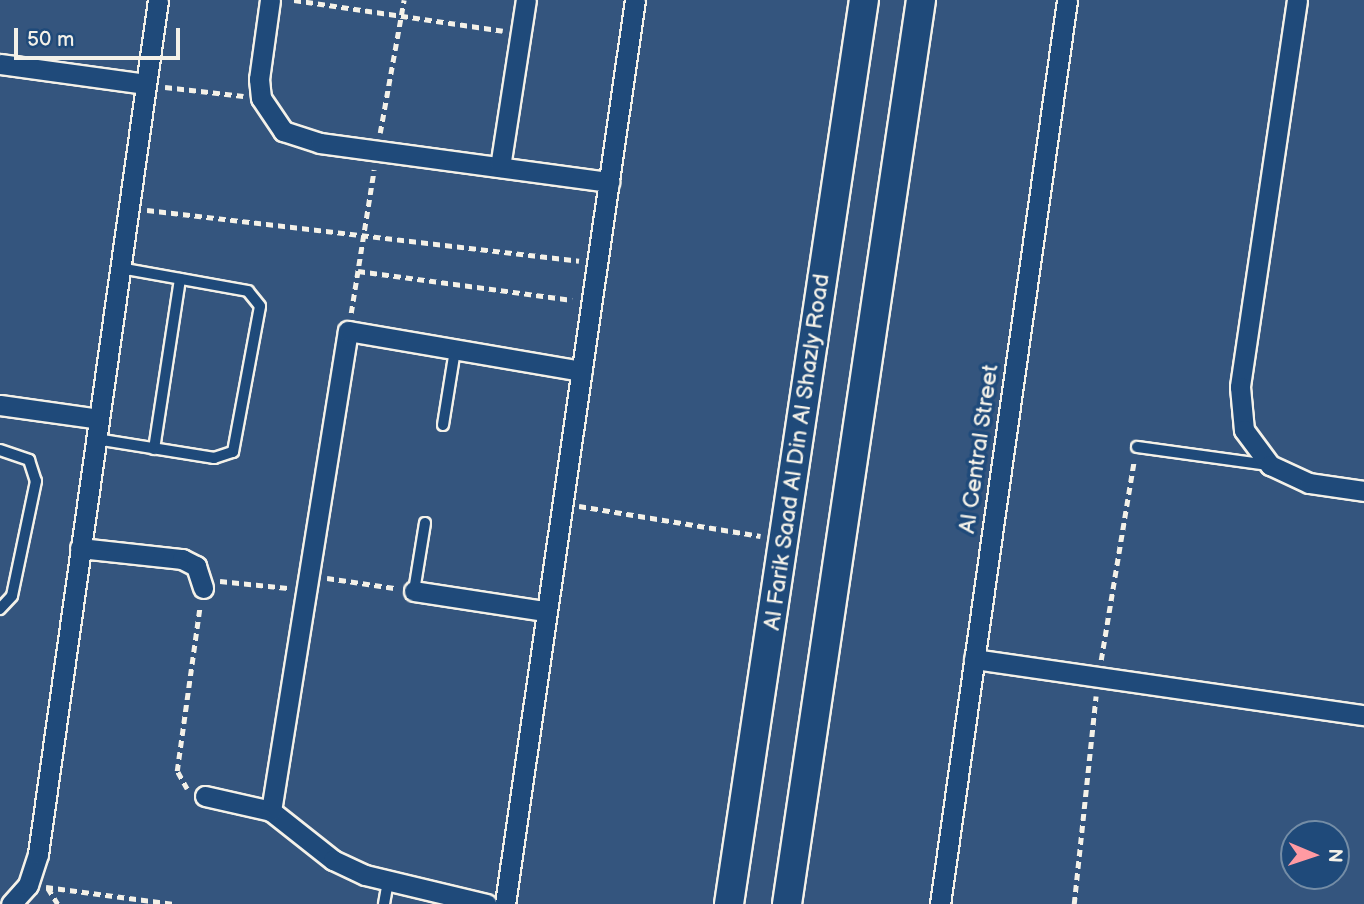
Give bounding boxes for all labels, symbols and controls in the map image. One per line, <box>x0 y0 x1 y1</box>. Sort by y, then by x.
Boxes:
scale bar <box>18 14 184 58</box>
text: 50 m <box>27 27 74 52</box>
street label: Al Farik Saad Al Din Al Shazly Road <box>758 271 836 633</box>
street label: Al Central Street <box>953 363 1005 535</box>
north arrow <box>1280 820 1350 890</box>
text: N <box>1323 848 1346 863</box>

